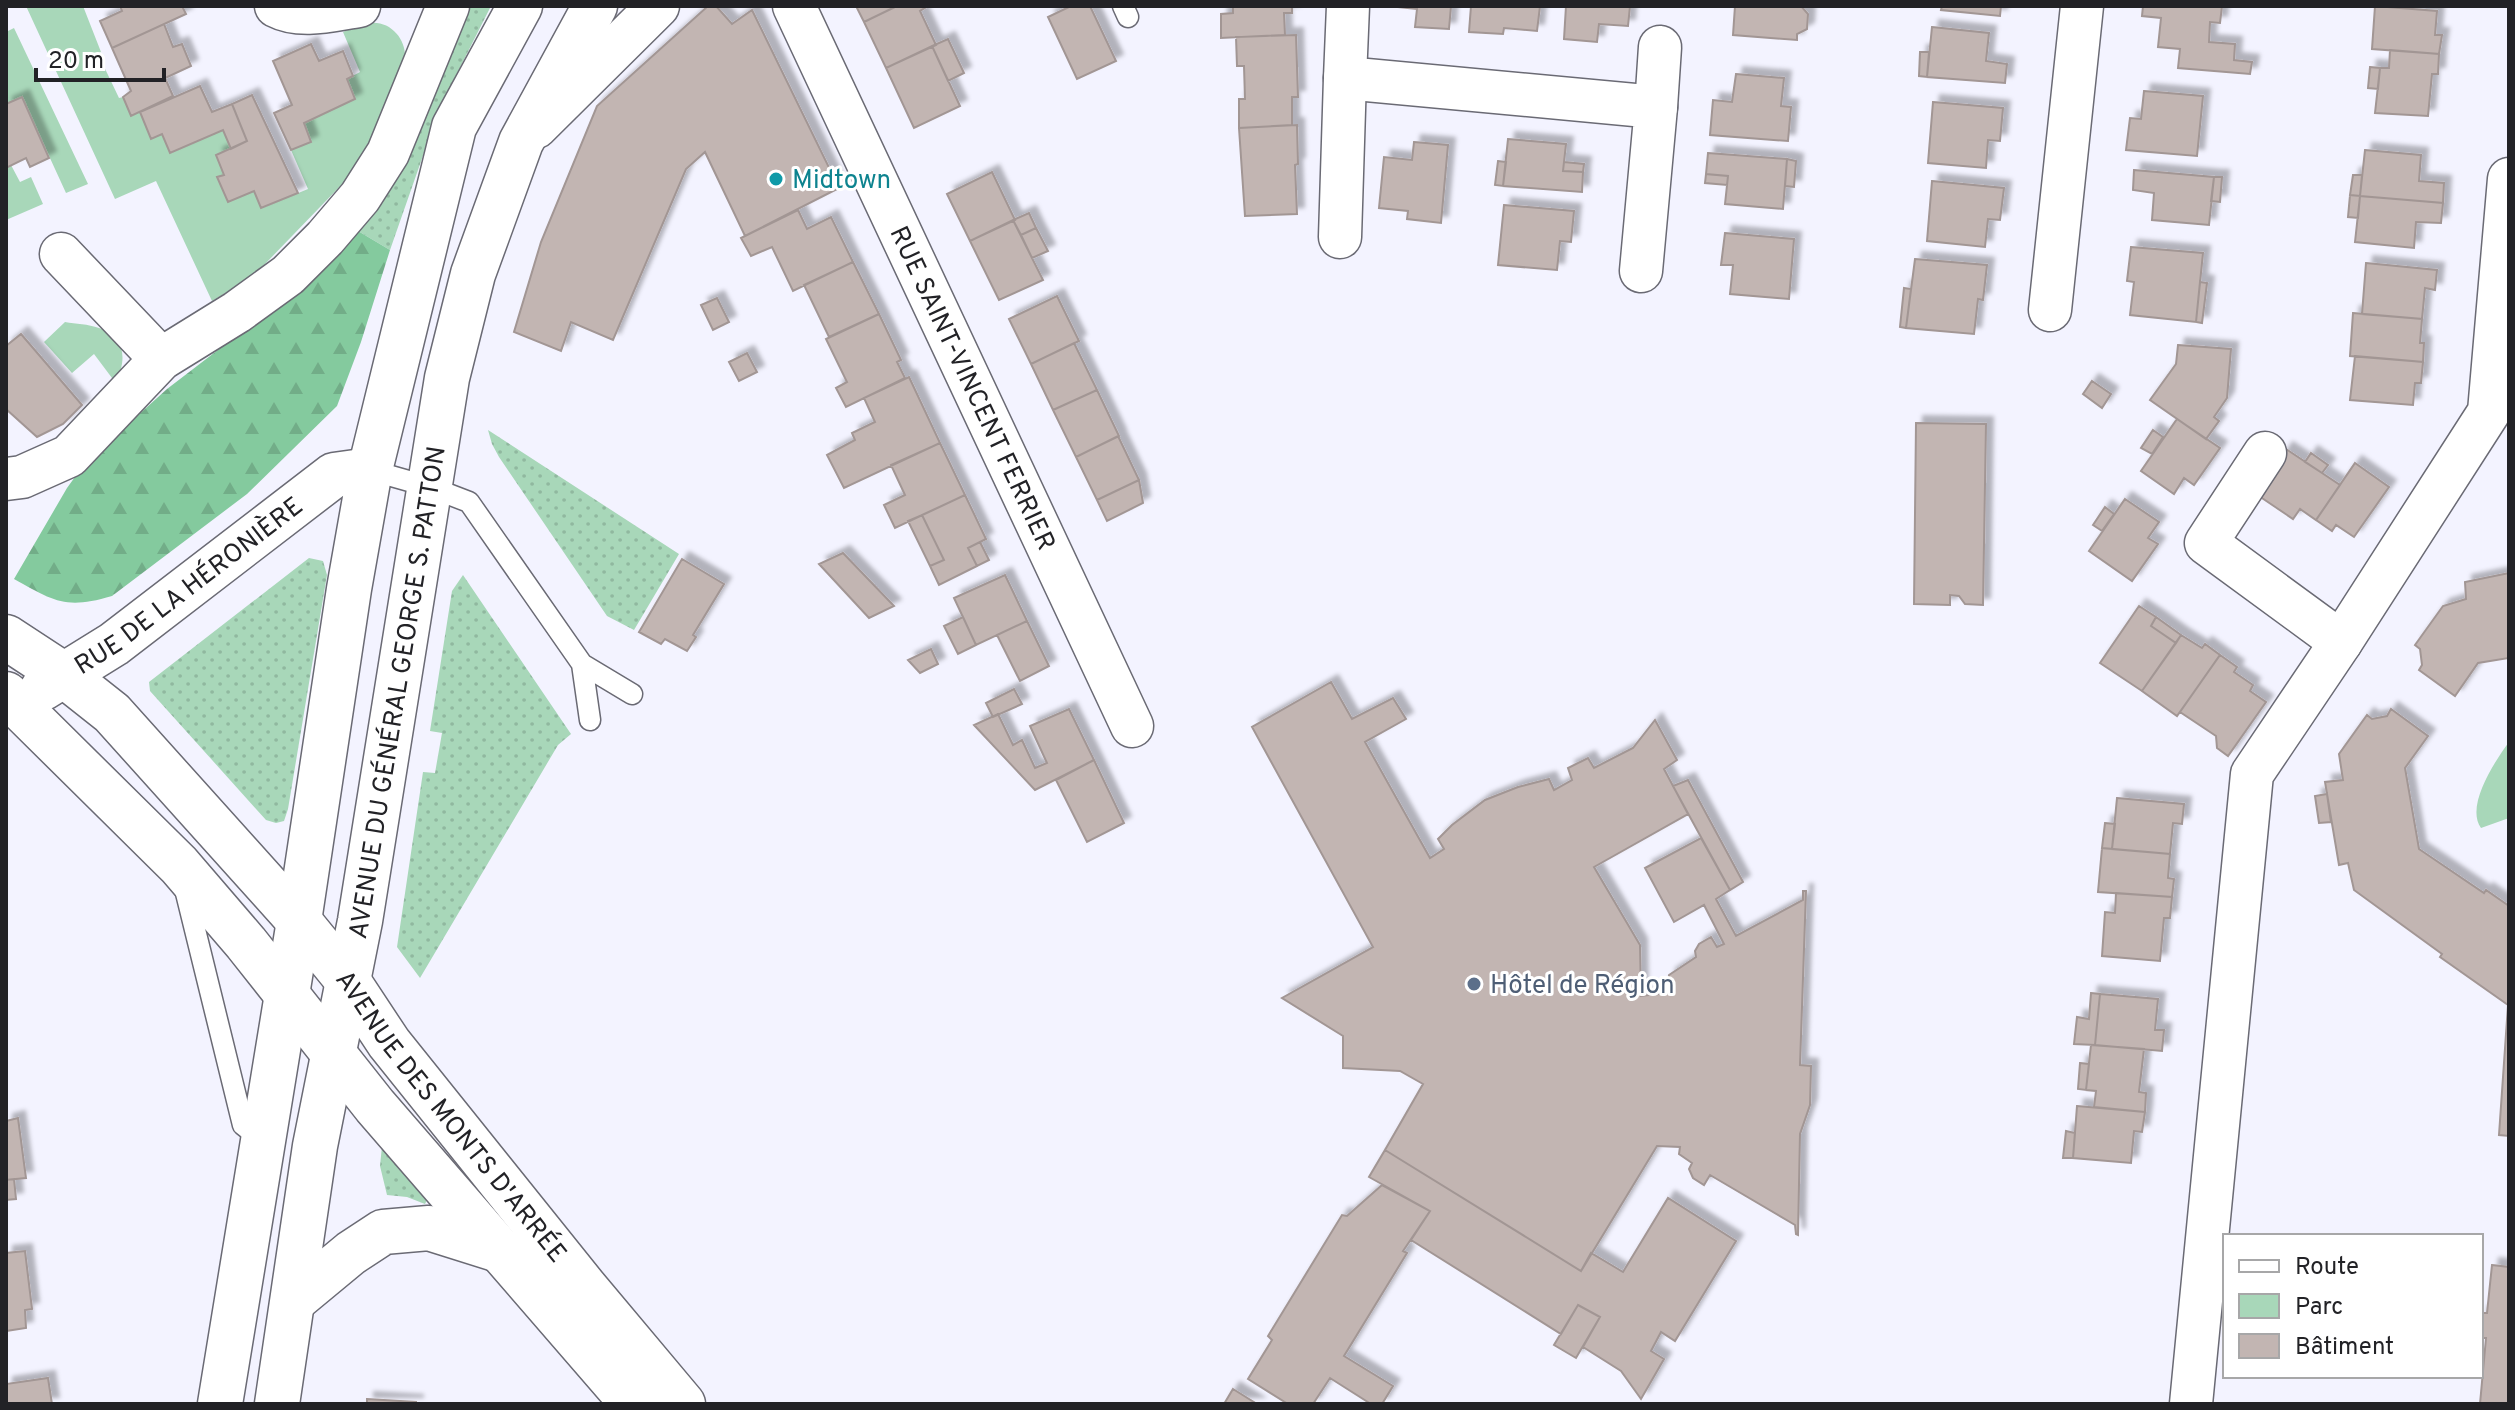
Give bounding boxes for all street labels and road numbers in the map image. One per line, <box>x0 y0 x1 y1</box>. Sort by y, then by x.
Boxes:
street label: RUE SAINT-VINCENT FERRIER <box>881 221 1061 557</box>
street label: AVENUE DU GÉNÉRAL GEORGE S. PATTON <box>343 444 455 942</box>
street label: RUE DE LA HÉRONIÈRE <box>69 491 310 683</box>
street label: AVENUE DES MONTS D'ARRÉE <box>327 964 573 1270</box>

